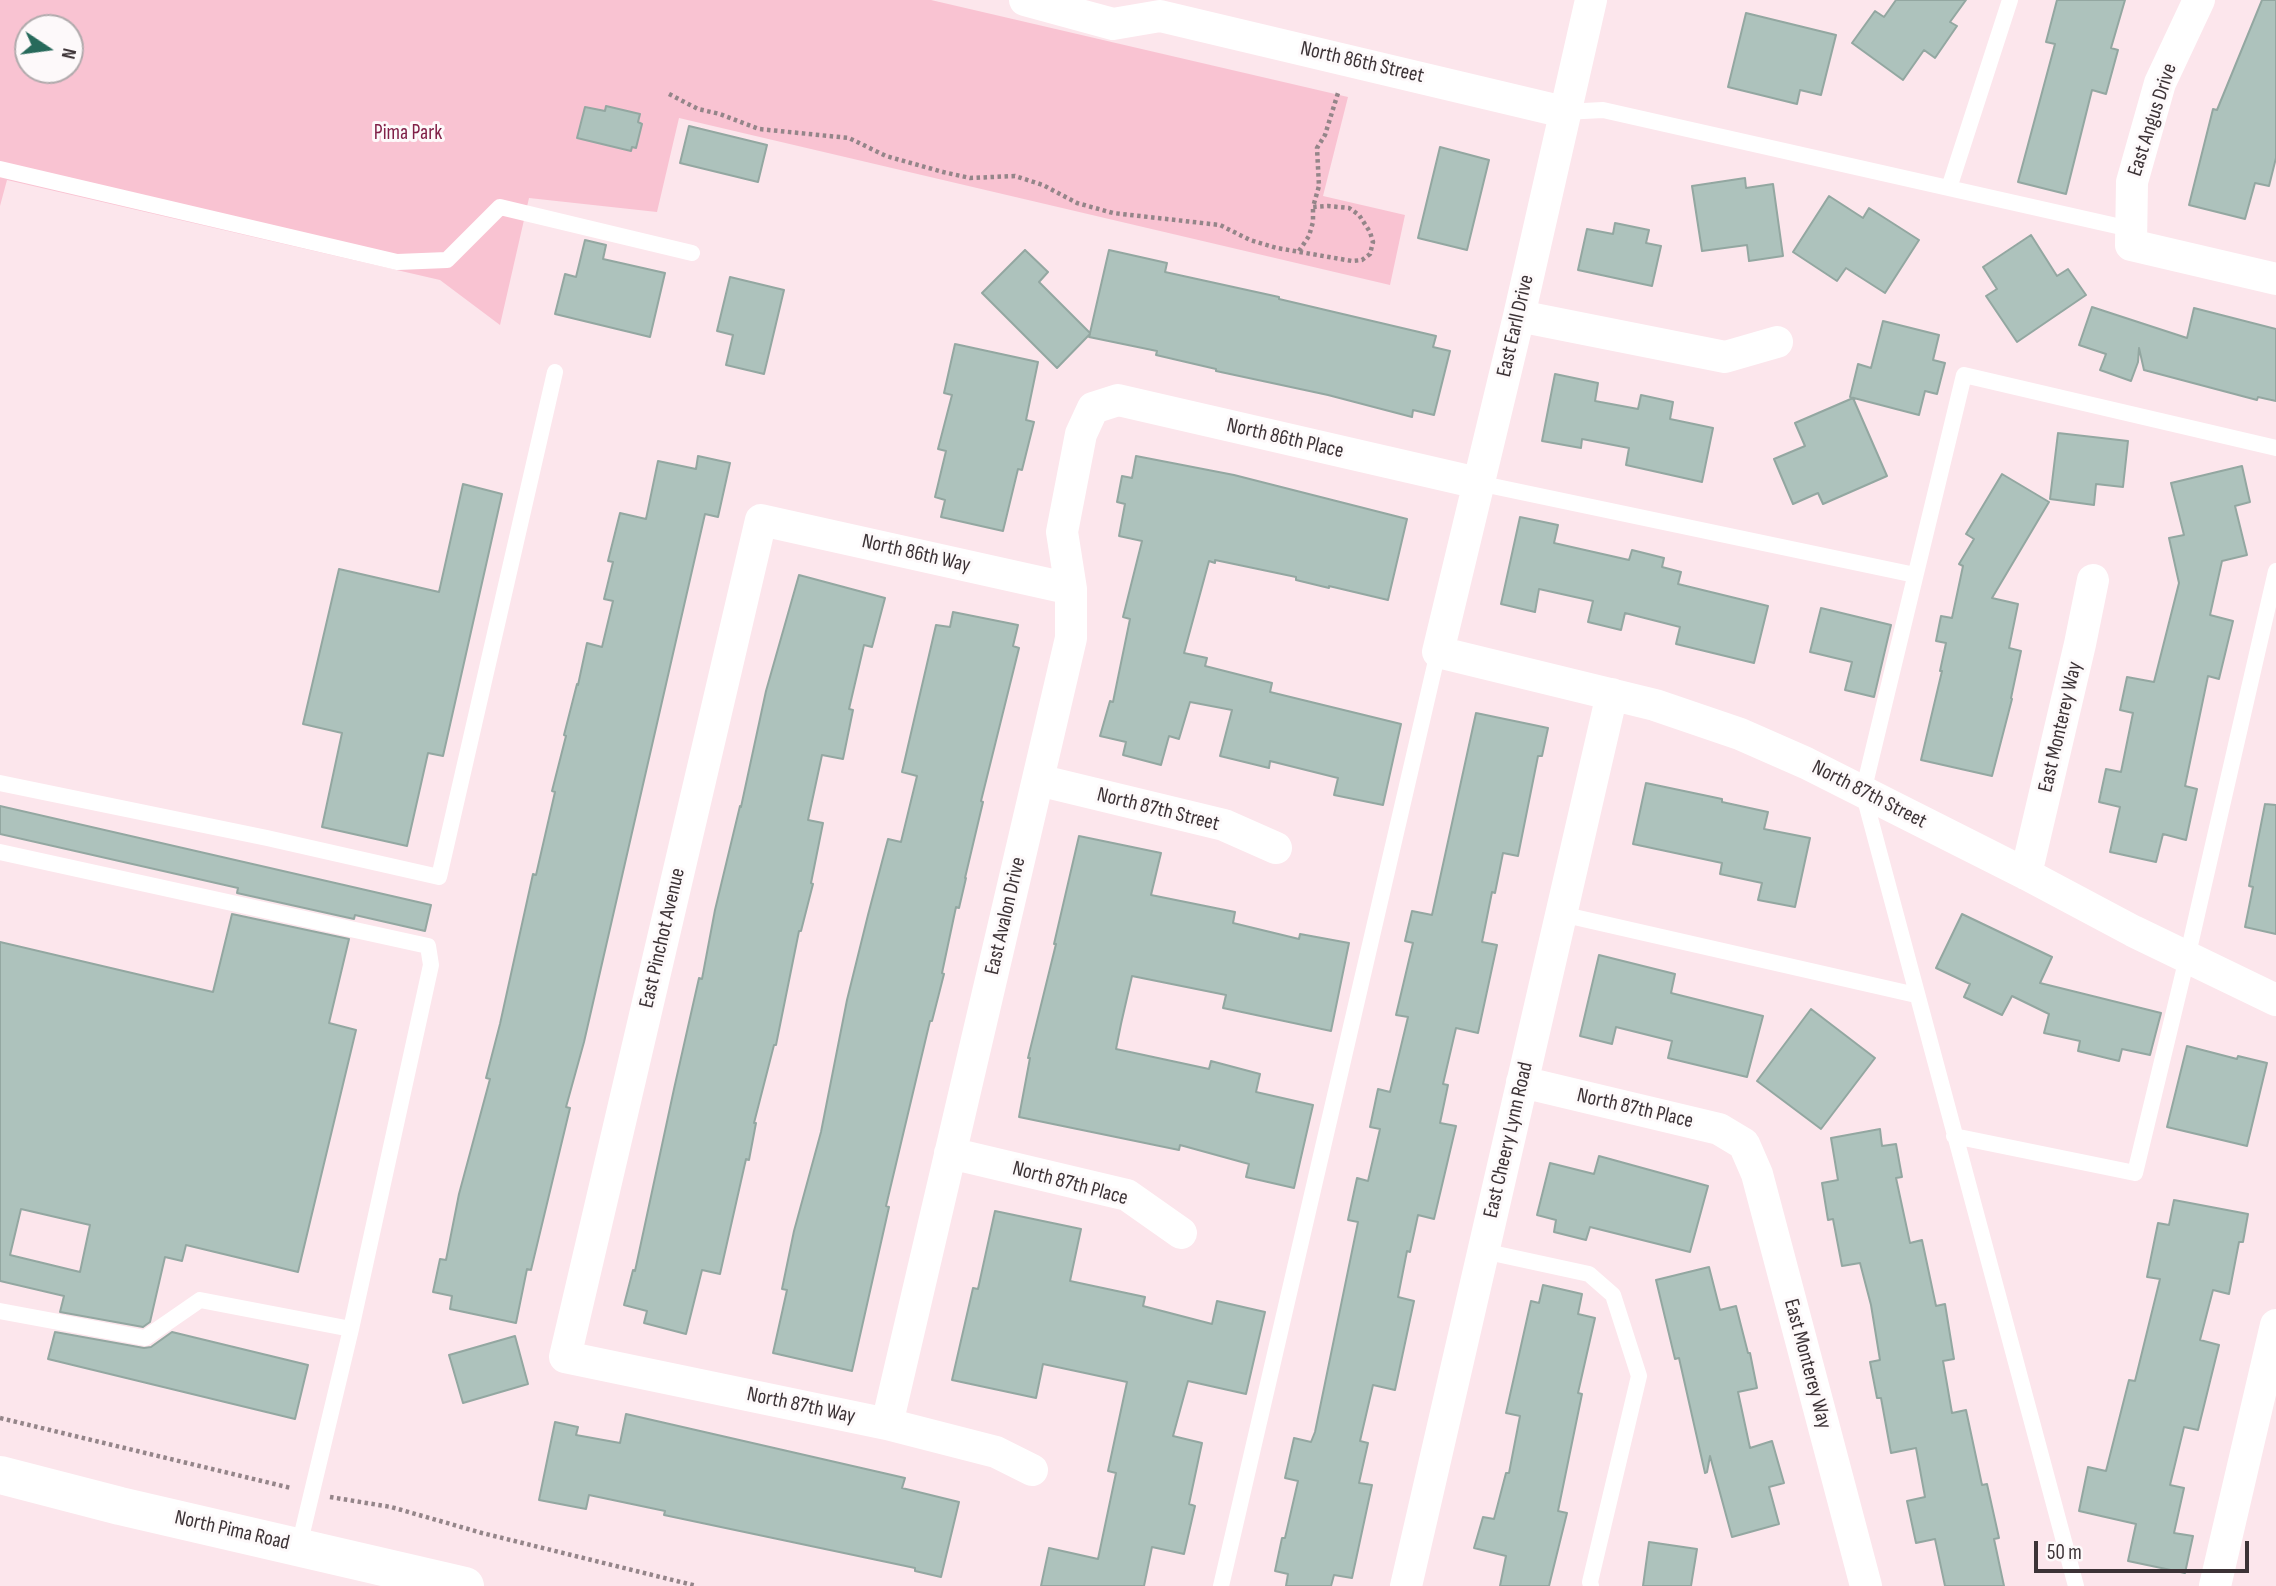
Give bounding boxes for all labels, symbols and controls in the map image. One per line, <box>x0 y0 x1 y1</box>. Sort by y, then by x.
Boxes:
north arrow <box>14 14 84 84</box>
street label: North 86th Street <box>1298 37 1426 89</box>
text: N <box>56 46 80 61</box>
street label: East Angus Drive <box>2123 61 2183 179</box>
park label: Pima Park <box>374 121 442 147</box>
street label: East Earll Drive <box>1492 273 1540 379</box>
street label: North 86th Place <box>1224 413 1346 465</box>
street label: North 86th Way <box>859 529 973 579</box>
street label: East Monterey Way <box>2034 659 2088 795</box>
street label: North 87th Street <box>1808 755 1930 835</box>
street label: North 87th Street <box>1094 783 1222 837</box>
street label: East Avalon Drive <box>980 855 1032 977</box>
street label: East Pinchot Avenue <box>635 866 691 1010</box>
street label: East Cheery Lynn Road <box>1479 1060 1539 1220</box>
street label: North 87th Place <box>1574 1083 1696 1135</box>
street label: North 87th Place <box>1010 1156 1130 1212</box>
street label: East Monterey Way <box>1778 1296 1836 1432</box>
street label: North 87th Way <box>745 1382 857 1430</box>
street label: North Pima Road <box>172 1506 292 1556</box>
scale bar <box>2038 1526 2253 1570</box>
text: 50 m <box>2047 1540 2082 1565</box>

